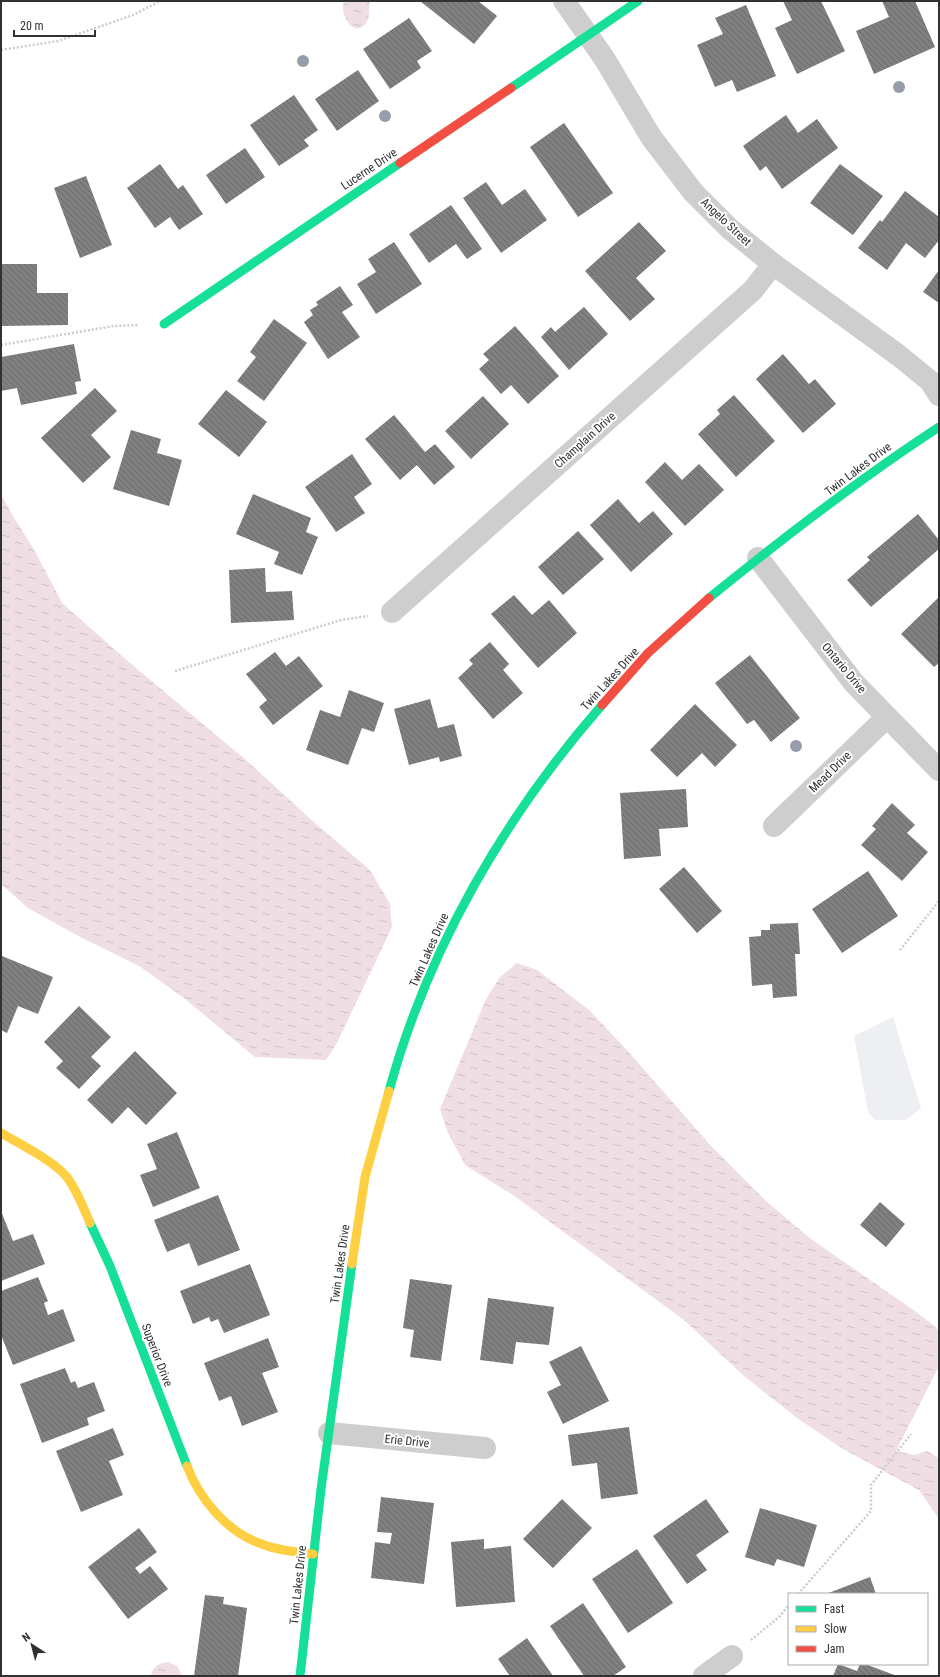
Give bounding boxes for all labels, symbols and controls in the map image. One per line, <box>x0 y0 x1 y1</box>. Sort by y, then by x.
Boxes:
scale bar <box>14 12 95 38</box>
text: 20 m <box>20 19 44 33</box>
street label: Lucerne Drive <box>338 145 400 193</box>
street label: Angelo Street <box>698 195 754 249</box>
street label: Champlain Drive <box>552 409 619 471</box>
street label: Twin Lakes Drive <box>822 439 894 499</box>
street label: Ontario Drive <box>819 640 869 696</box>
street label: Twin Lakes Drive <box>578 644 642 713</box>
street label: Mead Drive <box>806 748 854 795</box>
street label: Twin Lakes Drive <box>406 910 452 989</box>
street label: Twin Lakes Drive <box>328 1223 353 1304</box>
street label: Superior Drive <box>139 1322 176 1389</box>
street label: Erie Drive <box>384 1432 430 1450</box>
street label: Twin Lakes Drive <box>287 1544 309 1625</box>
legend <box>788 1593 928 1665</box>
text: Fast <box>824 1602 845 1616</box>
text: Slow <box>824 1622 847 1636</box>
north arrow <box>12 1625 52 1665</box>
text: N <box>20 1630 33 1645</box>
text: Jam <box>824 1642 845 1656</box>

